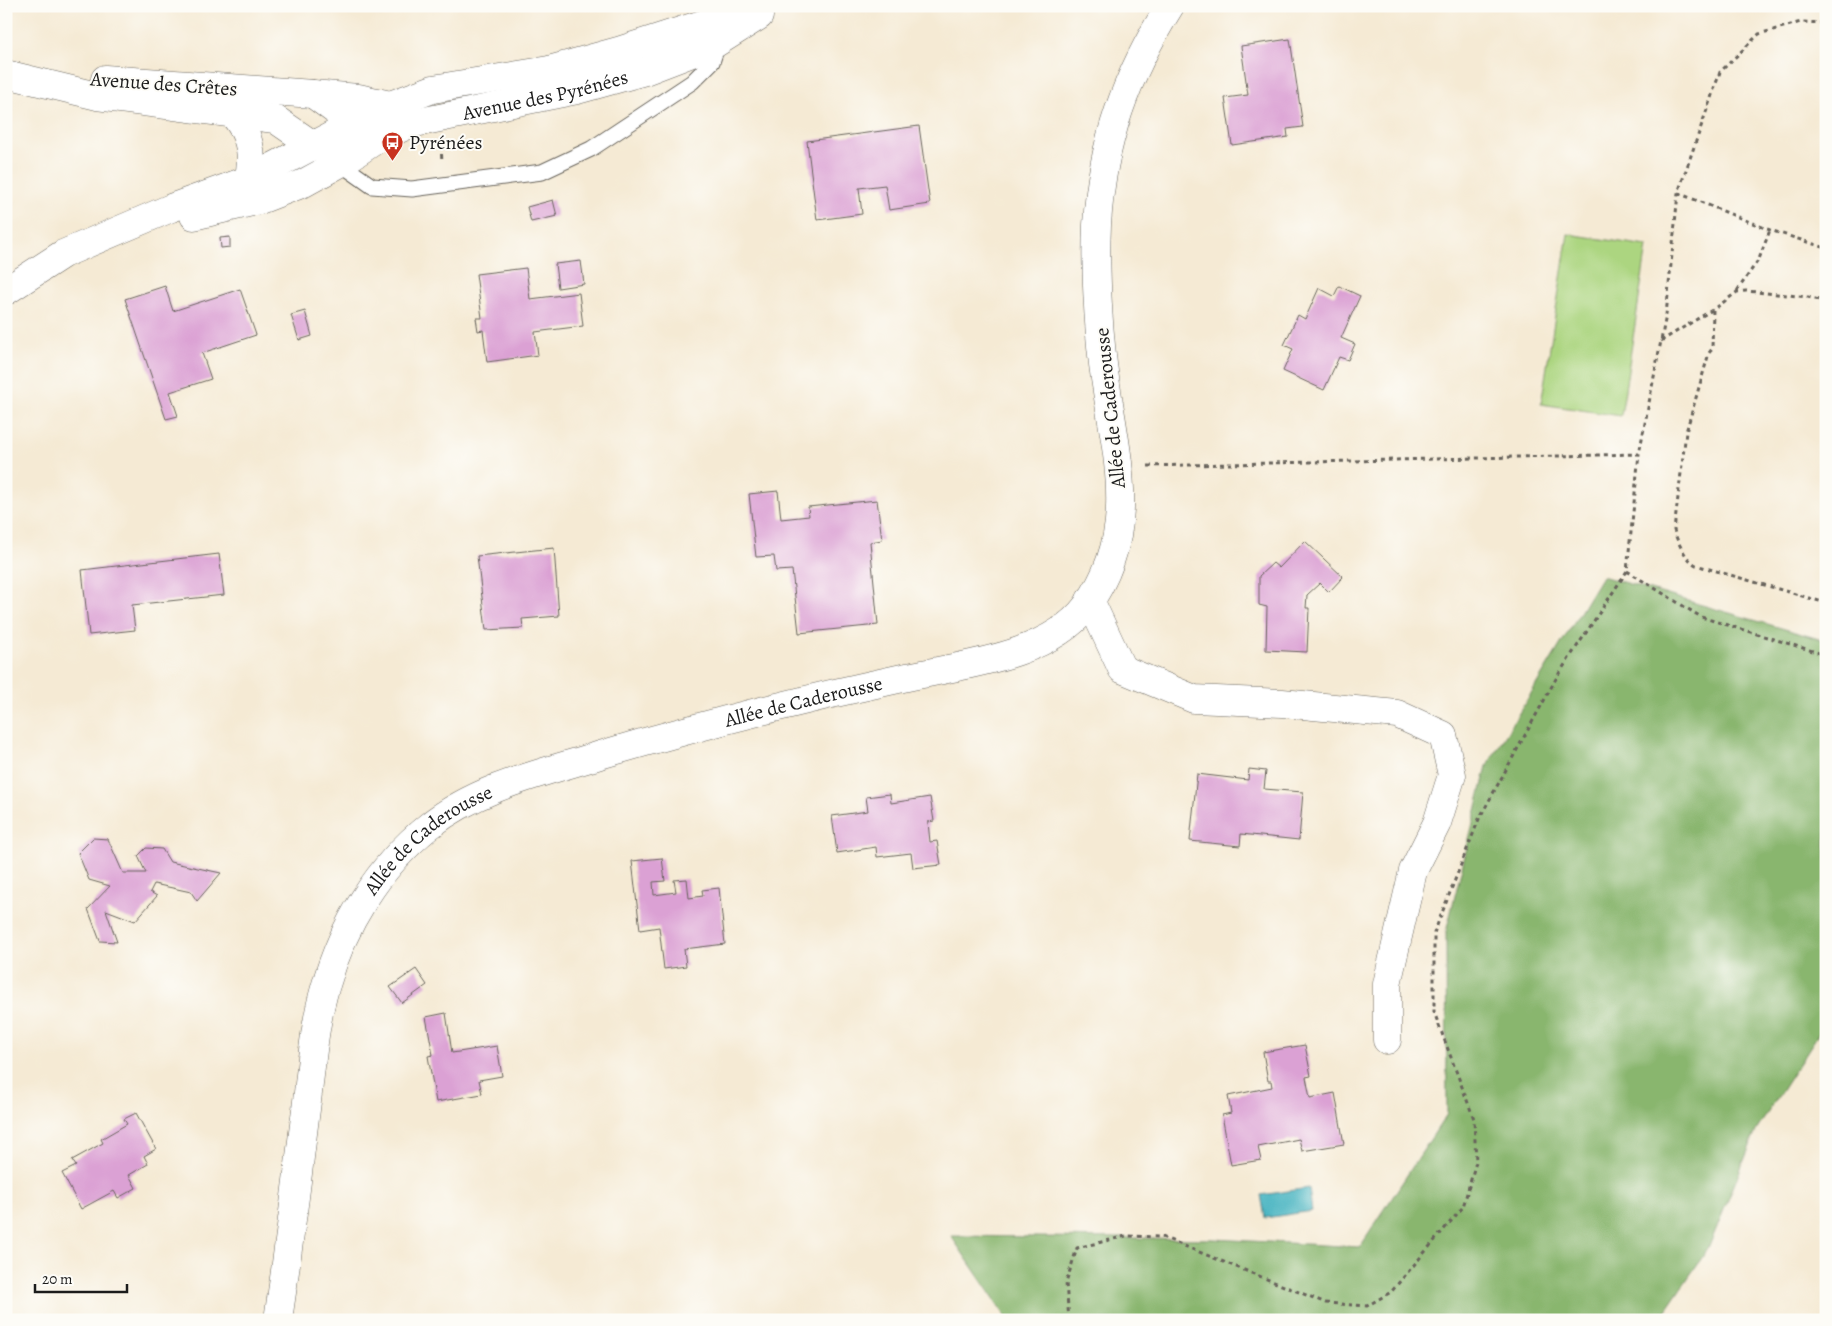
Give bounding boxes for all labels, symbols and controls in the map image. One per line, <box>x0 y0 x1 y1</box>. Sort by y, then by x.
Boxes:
street label: Avenue des Pyrénées <box>459 63 631 127</box>
street label: Avenue des Crêtes <box>89 65 238 103</box>
place label: Pyrénées <box>409 129 482 156</box>
bus stop icon: Pyrénées <box>381 130 405 161</box>
street label: Allée de Caderousse <box>1088 326 1132 491</box>
street label: Allée de Caderousse <box>721 669 885 734</box>
street label: Allée de Caderousse <box>357 778 496 901</box>
scale bar <box>35 1261 128 1293</box>
text: 20 m <box>42 1269 73 1289</box>

